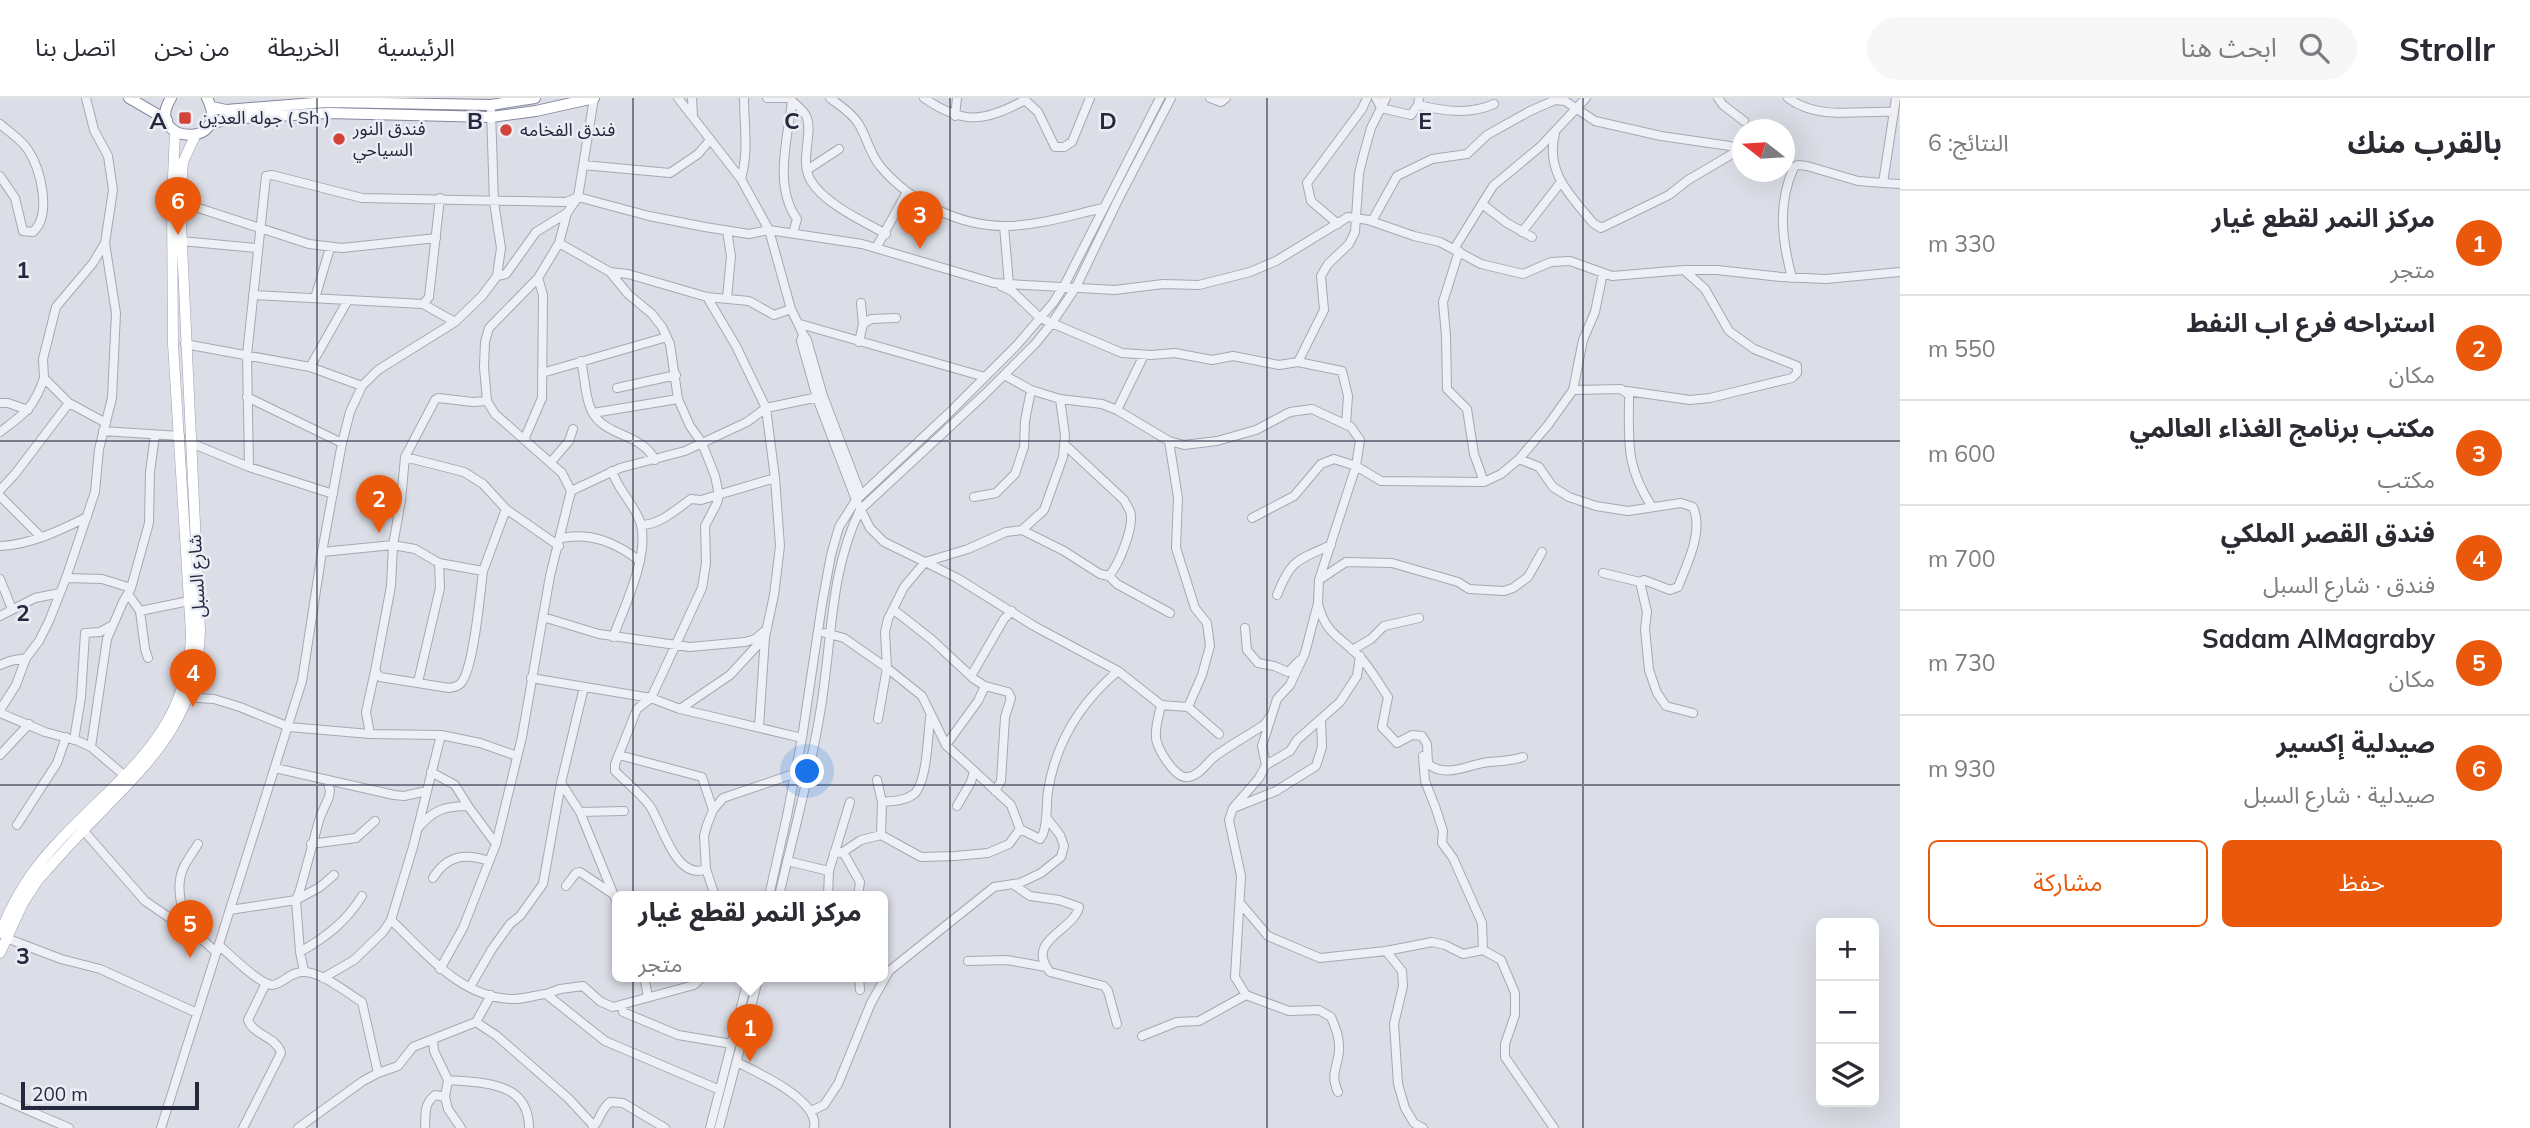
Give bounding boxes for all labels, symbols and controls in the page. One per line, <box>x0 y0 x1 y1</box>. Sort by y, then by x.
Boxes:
search box <box>1867 17 2357 80</box>
text: Strollr <box>2399 28 2495 69</box>
icon: search <box>2295 29 2333 67</box>
text: ابحث هنا <box>2181 31 2277 64</box>
text: اتصل بنا <box>35 32 116 62</box>
text: من نحن <box>154 32 230 62</box>
text: الخريطة <box>268 32 340 62</box>
text: الرئيسية <box>378 32 455 62</box>
text: A <box>149 106 167 135</box>
place label: جوله العدين ( Sh ) <box>199 106 330 129</box>
text: B <box>467 106 483 135</box>
text: C <box>784 106 800 135</box>
text: D <box>1099 106 1117 135</box>
text: E <box>1418 106 1432 135</box>
marker: جوله العدين ( Sh ) <box>177 110 193 126</box>
place label: فندق النور السياحي <box>352 117 426 163</box>
place label: فندق الفخامه <box>520 118 615 141</box>
north arrow <box>1732 119 1795 182</box>
marker: فندق الفخامه <box>498 122 514 138</box>
text: بالقرب منك <box>2348 123 2502 161</box>
text: النتائج: 6 <box>1928 128 2009 157</box>
marker: فندق النور السياحي <box>331 131 347 147</box>
pin: 6 <box>155 177 201 235</box>
pin: 3 <box>897 191 943 249</box>
text: مركز النمر لقطع غيار <box>2211 201 2435 234</box>
text: 330 m <box>1928 229 1996 258</box>
text: 1 <box>2472 229 2486 258</box>
text: 1 <box>16 255 30 284</box>
text: متجر <box>2391 255 2435 284</box>
text: استراحه فرع اب النفط <box>2187 306 2435 339</box>
text: 550 m <box>1928 334 1996 363</box>
text: 2 <box>2472 334 2486 363</box>
text: مكان <box>2389 360 2435 389</box>
text: مكتب برنامج الغذاء العالمي <box>2129 411 2435 444</box>
text: 600 m <box>1928 439 1996 468</box>
text: 3 <box>2472 439 2486 468</box>
text: مكتب <box>2378 465 2435 494</box>
pin: 2 <box>356 475 402 533</box>
text: فندق القصر الملكي <box>2221 516 2435 549</box>
street label: شارع السبل <box>183 534 213 618</box>
text: 700 m <box>1928 544 1996 573</box>
text: 4 <box>2472 544 2486 573</box>
text: فندق · شارع السبل <box>2263 570 2435 599</box>
text: 2 <box>16 598 30 627</box>
text: Sadam AlMagraby <box>2202 622 2435 655</box>
text: 730 m <box>1928 648 1996 677</box>
text: 5 <box>2472 648 2486 677</box>
pin: 4 <box>170 649 216 707</box>
text: مكان <box>2389 664 2435 693</box>
text: صيدلية إكسير <box>2277 726 2435 759</box>
your location <box>790 754 824 788</box>
text: 930 m <box>1928 754 1996 783</box>
text: 6 <box>2472 754 2486 783</box>
text: صيدلية · شارع السبل <box>2244 780 2435 809</box>
button: مشاركة <box>1928 840 2208 927</box>
button: حفظ <box>2222 840 2502 927</box>
popup <box>612 891 888 982</box>
text: مركز النمر لقطع غيار <box>638 895 862 928</box>
pin: 5 <box>167 900 213 958</box>
map controls <box>1816 918 1879 1107</box>
button: + <box>1816 918 1879 981</box>
text: 3 <box>16 941 30 970</box>
text: متجر <box>638 949 683 978</box>
button: − <box>1816 981 1879 1044</box>
pin: 1 <box>727 1004 773 1062</box>
button: layers <box>1816 1044 1879 1107</box>
scale bar <box>21 1079 200 1111</box>
text: 200 m <box>32 1082 88 1106</box>

